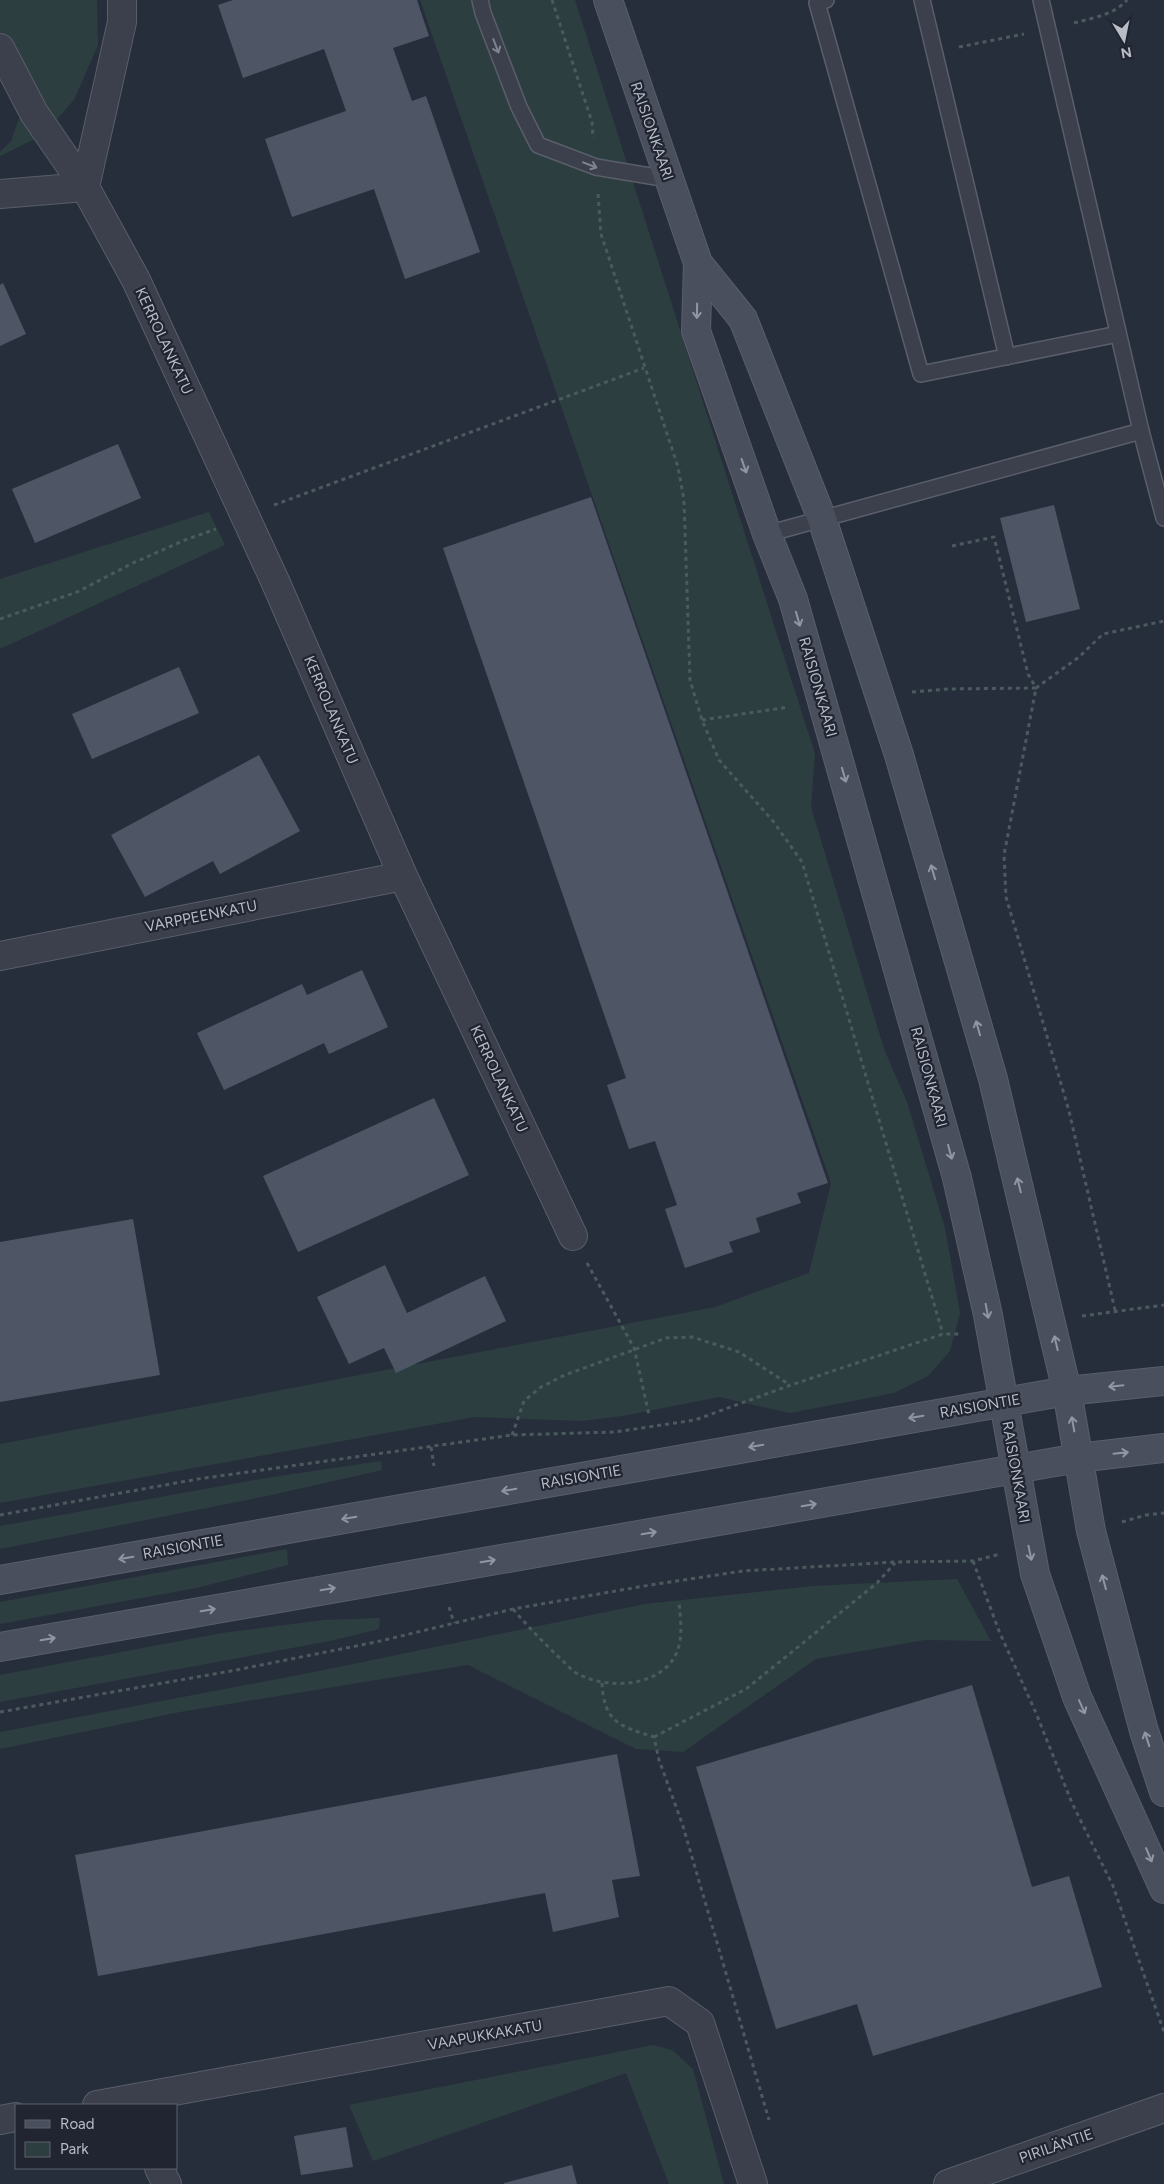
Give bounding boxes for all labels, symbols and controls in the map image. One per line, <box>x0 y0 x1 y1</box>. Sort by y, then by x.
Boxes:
north arrow <box>1099 15 1149 65</box>
one-way arrow <box>492 38 501 53</box>
text: N <box>1119 43 1133 62</box>
street label: RAISIONKAARI <box>627 79 677 183</box>
one-way arrow <box>582 161 597 170</box>
street label: KERROLANKATU <box>131 285 197 397</box>
one-way arrow <box>692 303 701 319</box>
one-way arrow <box>739 458 749 474</box>
one-way arrow <box>794 610 804 626</box>
street label: RAISIONKAARI <box>795 635 841 739</box>
street label: KERROLANKATU <box>300 653 362 767</box>
one-way arrow <box>839 766 849 782</box>
one-way arrow <box>928 864 938 880</box>
street label: VARPPEENKATU <box>143 896 259 936</box>
one-way arrow <box>973 1020 983 1036</box>
street label: KERROLANKATU <box>466 1023 532 1135</box>
street label: RAISIONKAARI <box>907 1025 951 1129</box>
one-way arrow <box>946 1144 955 1160</box>
one-way arrow <box>1014 1178 1023 1194</box>
one-way arrow <box>983 1302 992 1318</box>
one-way arrow <box>1051 1336 1060 1352</box>
one-way arrow <box>1108 1381 1124 1391</box>
street label: RAISIONTIE <box>938 1390 1022 1422</box>
one-way arrow <box>908 1413 924 1423</box>
one-way arrow <box>1067 1416 1077 1432</box>
street label: RAISIONKAARI <box>998 1420 1034 1524</box>
one-way arrow <box>748 1441 764 1451</box>
one-way arrow <box>1113 1448 1129 1458</box>
street label: RAISIONTIE <box>539 1461 623 1493</box>
one-way arrow <box>502 1485 518 1495</box>
one-way arrow <box>800 1499 816 1509</box>
one-way arrow <box>342 1513 358 1523</box>
one-way arrow <box>640 1527 656 1537</box>
street label: RAISIONTIE <box>141 1531 225 1563</box>
one-way arrow <box>1026 1545 1035 1561</box>
one-way arrow <box>118 1553 134 1563</box>
one-way arrow <box>480 1555 496 1565</box>
one-way arrow <box>1099 1575 1108 1591</box>
one-way arrow <box>320 1583 336 1593</box>
one-way arrow <box>200 1605 216 1615</box>
one-way arrow <box>40 1633 56 1643</box>
one-way arrow <box>1078 1699 1088 1714</box>
one-way arrow <box>1141 1731 1151 1747</box>
one-way arrow <box>1145 1847 1155 1862</box>
street label: VAAPUKKAKATU <box>426 2016 544 2054</box>
legend <box>15 2104 178 2169</box>
text: Road <box>60 2115 95 2133</box>
street label: PIRILÄNTIE <box>1017 2125 1095 2167</box>
text: Park <box>60 2140 89 2158</box>

